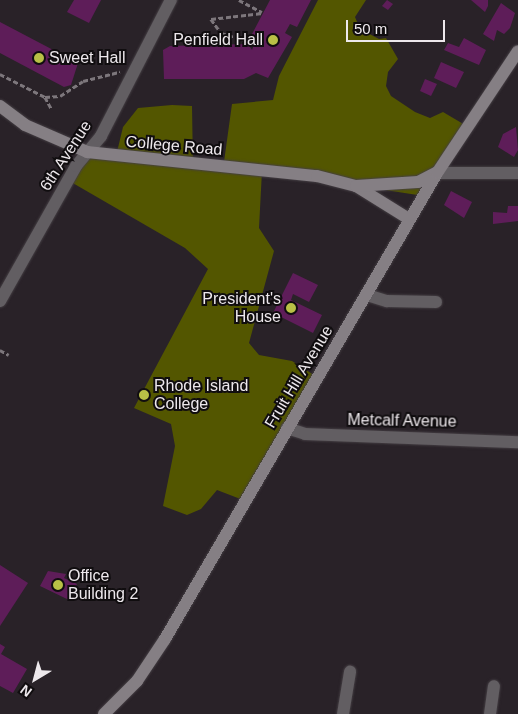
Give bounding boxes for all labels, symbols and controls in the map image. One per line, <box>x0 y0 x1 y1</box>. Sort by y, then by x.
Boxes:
scale bar <box>348 10 447 42</box>
text: 50 m <box>354 20 387 37</box>
place label: Penfield Hall <box>173 30 263 50</box>
marker: Penfield Hall <box>267 34 279 46</box>
place label: Sweet Hall <box>49 48 125 68</box>
marker: Sweet Hall <box>33 52 45 64</box>
street label: 6th Avenue <box>36 117 96 195</box>
street label: College Road <box>125 132 223 160</box>
place label: President's House <box>202 289 281 327</box>
marker: President's House <box>285 302 297 314</box>
street label: Fruit Hill Avenue <box>261 322 337 432</box>
place label: Rhode Island College <box>154 376 248 414</box>
marker: Rhode Island College <box>138 389 150 401</box>
street label: Metcalf Avenue <box>347 410 457 432</box>
place label: Office Building 2 <box>68 566 138 604</box>
marker: Office Building 2 <box>52 579 64 591</box>
north arrow <box>10 654 60 704</box>
text: N <box>17 682 35 700</box>

